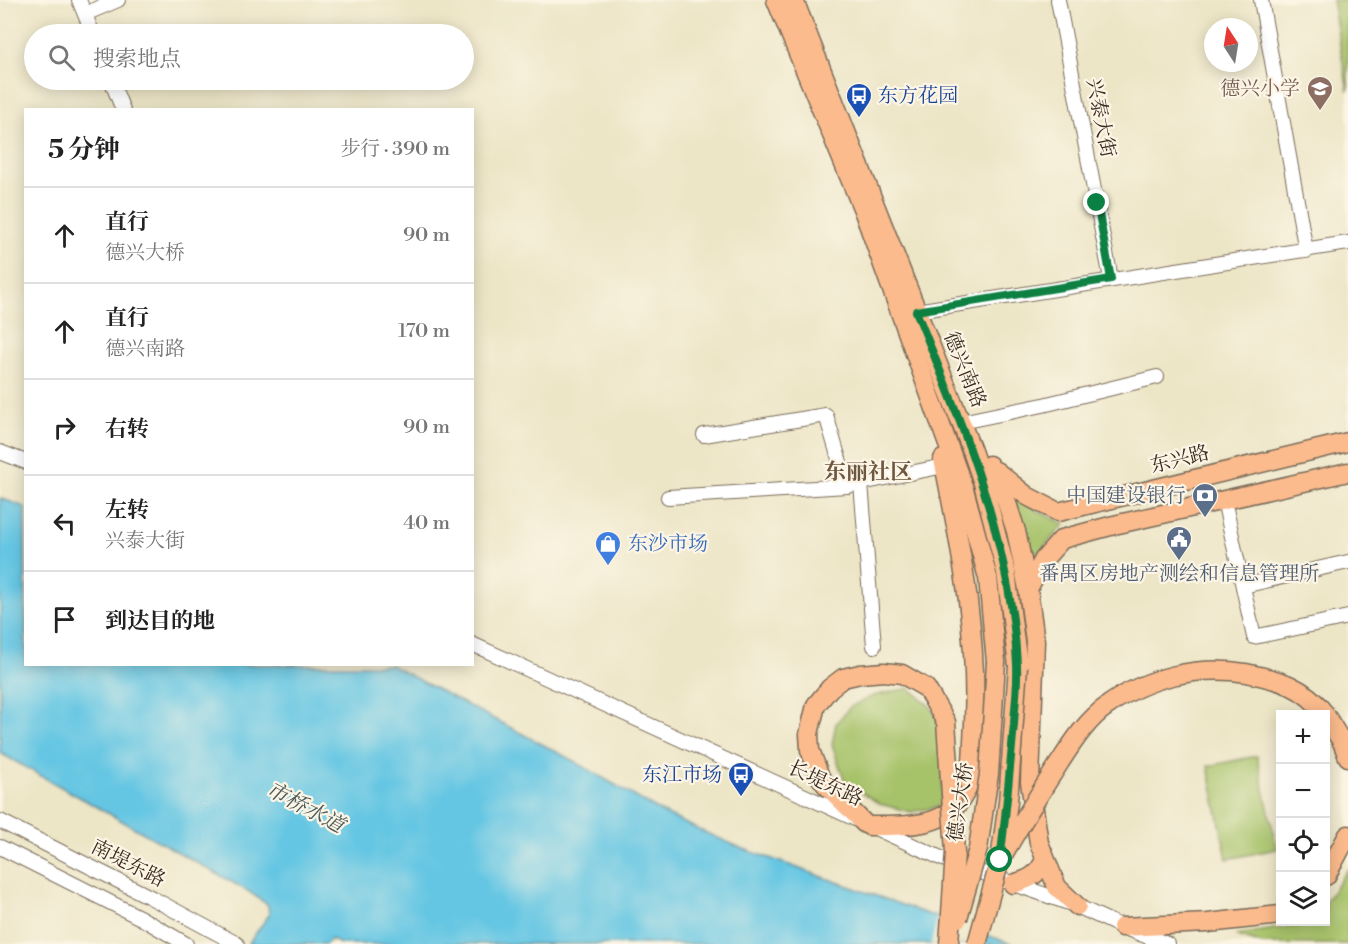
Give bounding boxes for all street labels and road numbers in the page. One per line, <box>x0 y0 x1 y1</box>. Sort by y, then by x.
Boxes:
street label: 兴泰大街 <box>1080 76 1120 160</box>
street label: 德兴南路 <box>937 328 991 412</box>
street label: 东兴路 <box>1148 441 1212 479</box>
street label: 长堤东路 <box>783 756 867 812</box>
street label: 德兴大桥 <box>943 761 979 843</box>
street label: 南堤东路 <box>87 835 169 893</box>

